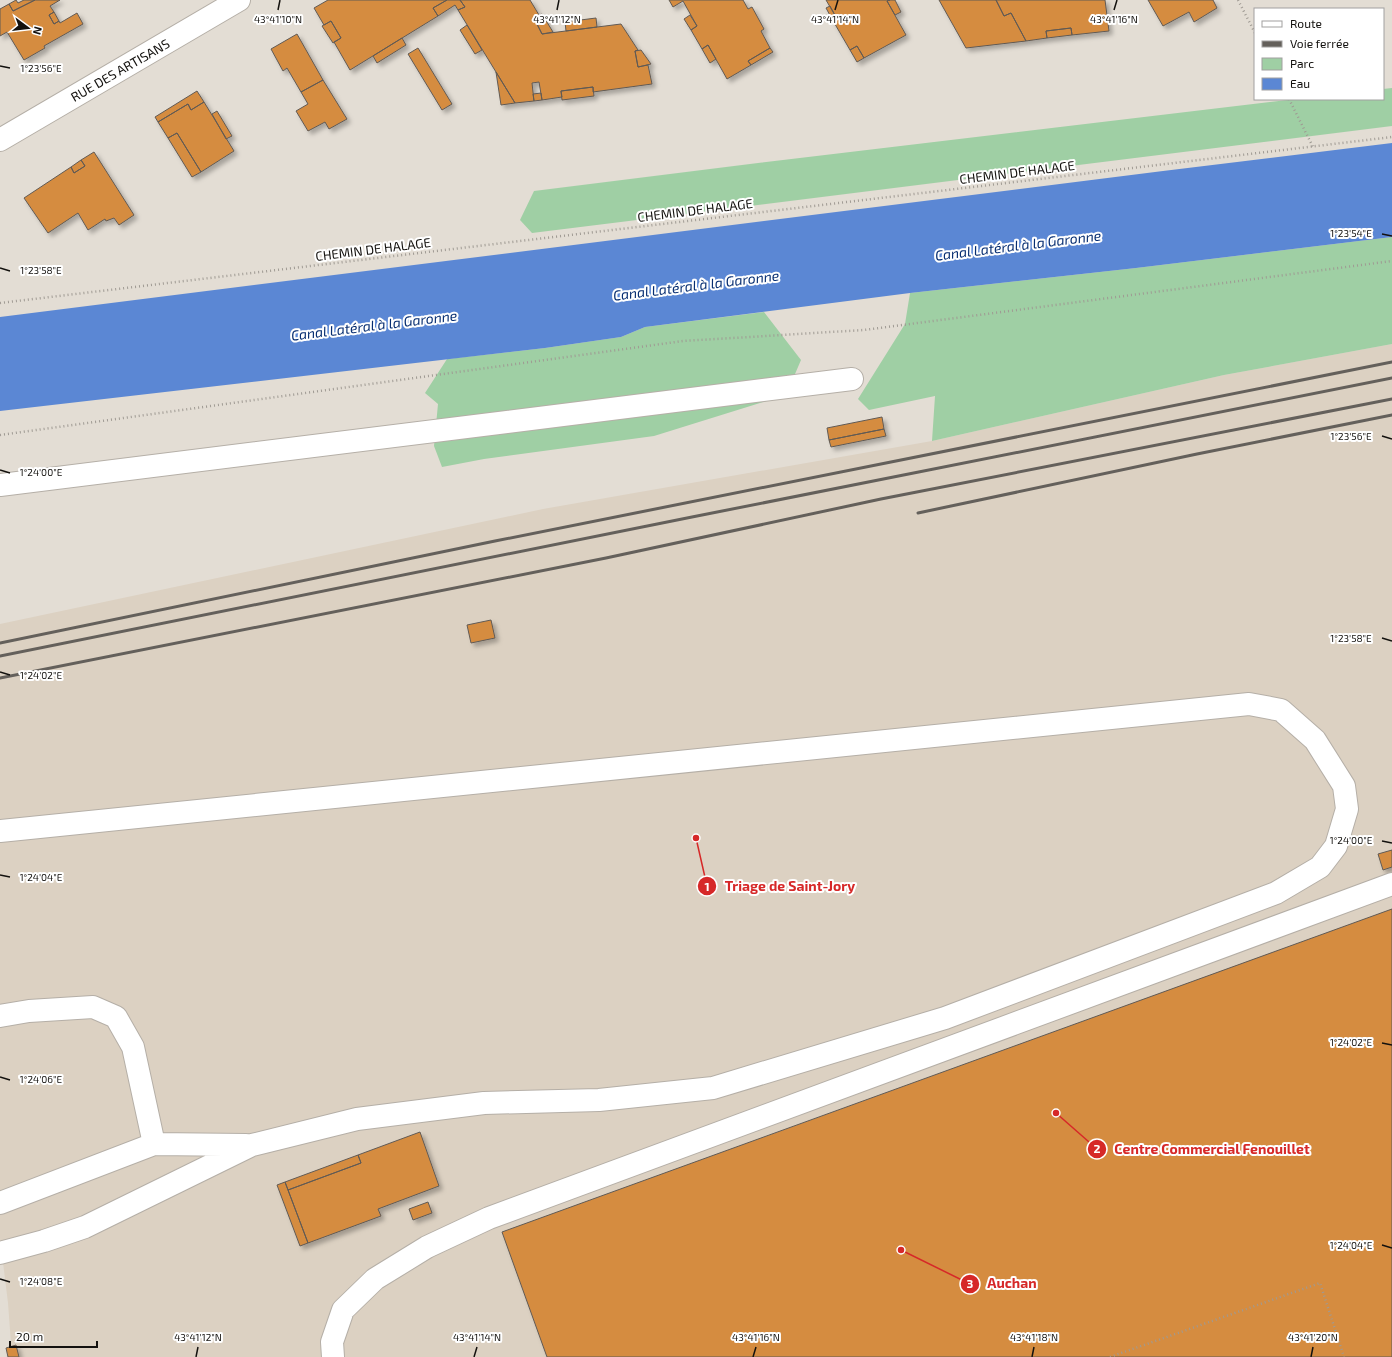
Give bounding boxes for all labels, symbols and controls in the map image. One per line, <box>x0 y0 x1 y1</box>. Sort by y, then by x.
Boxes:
north arrow <box>8 8 48 48</box>
legend <box>1254 8 1384 100</box>
text: 43°41'10"N <box>254 13 302 25</box>
text: 43°41'12"N <box>533 13 581 25</box>
text: 43°41'14"N <box>811 13 859 25</box>
text: 43°41'16"N <box>1090 13 1138 25</box>
text: Route <box>1290 16 1322 30</box>
text: N <box>31 25 45 36</box>
street label: RUE DES ARTISANS <box>68 35 172 105</box>
text: Voie ferrée <box>1290 36 1349 50</box>
text: Parc <box>1290 56 1314 70</box>
text: 1°23'56"E <box>20 62 62 74</box>
text: Eau <box>1290 76 1310 90</box>
street label: CHEMIN DE HALAGE <box>958 157 1076 187</box>
street label: CHEMIN DE HALAGE <box>636 195 754 225</box>
water label: Canal Latéral à la Garonne <box>934 226 1103 264</box>
text: 1°23'54"E <box>1330 227 1372 239</box>
street label: CHEMIN DE HALAGE <box>314 234 432 264</box>
text: 1°23'58"E <box>20 264 62 276</box>
water label: Canal Latéral à la Garonne <box>612 266 781 304</box>
water label: Canal Latéral à la Garonne <box>290 306 459 344</box>
text: 1°23'56"E <box>1330 430 1372 442</box>
text: 1°24'00"E <box>20 466 63 478</box>
text: 1°23'58"E <box>1330 632 1372 644</box>
text: 1°24'02"E <box>20 669 63 681</box>
text: 1°24'00"E <box>1330 834 1373 846</box>
text: 1°24'04"E <box>20 871 63 883</box>
callout: Triage de Saint-Jory <box>697 873 864 899</box>
text: Triage de Saint-Jory <box>725 877 855 894</box>
text: 1 <box>704 879 710 893</box>
text: 1°24'02"E <box>1330 1036 1373 1048</box>
text: 1°24'06"E <box>20 1073 63 1085</box>
callout: Centre Commercial Fenouillet <box>1087 1136 1318 1162</box>
text: Centre Commercial Fenouillet <box>1114 1140 1310 1157</box>
text: 2 <box>1094 1141 1101 1155</box>
text: 1°24'04"E <box>1330 1239 1373 1251</box>
callout: Auchan <box>960 1271 1045 1297</box>
text: Auchan <box>987 1274 1037 1291</box>
text: 1°24'08"E <box>20 1275 63 1287</box>
text: 3 <box>967 1276 974 1290</box>
scale bar <box>10 1323 97 1349</box>
text: 20 m <box>16 1329 43 1343</box>
text: 43°41'12"N <box>174 1331 222 1343</box>
text: 43°41'14"N <box>453 1331 501 1343</box>
text: 43°41'16"N <box>732 1331 780 1343</box>
text: 43°41'18"N <box>1010 1331 1058 1343</box>
text: 43°41'20"N <box>1288 1331 1338 1343</box>

